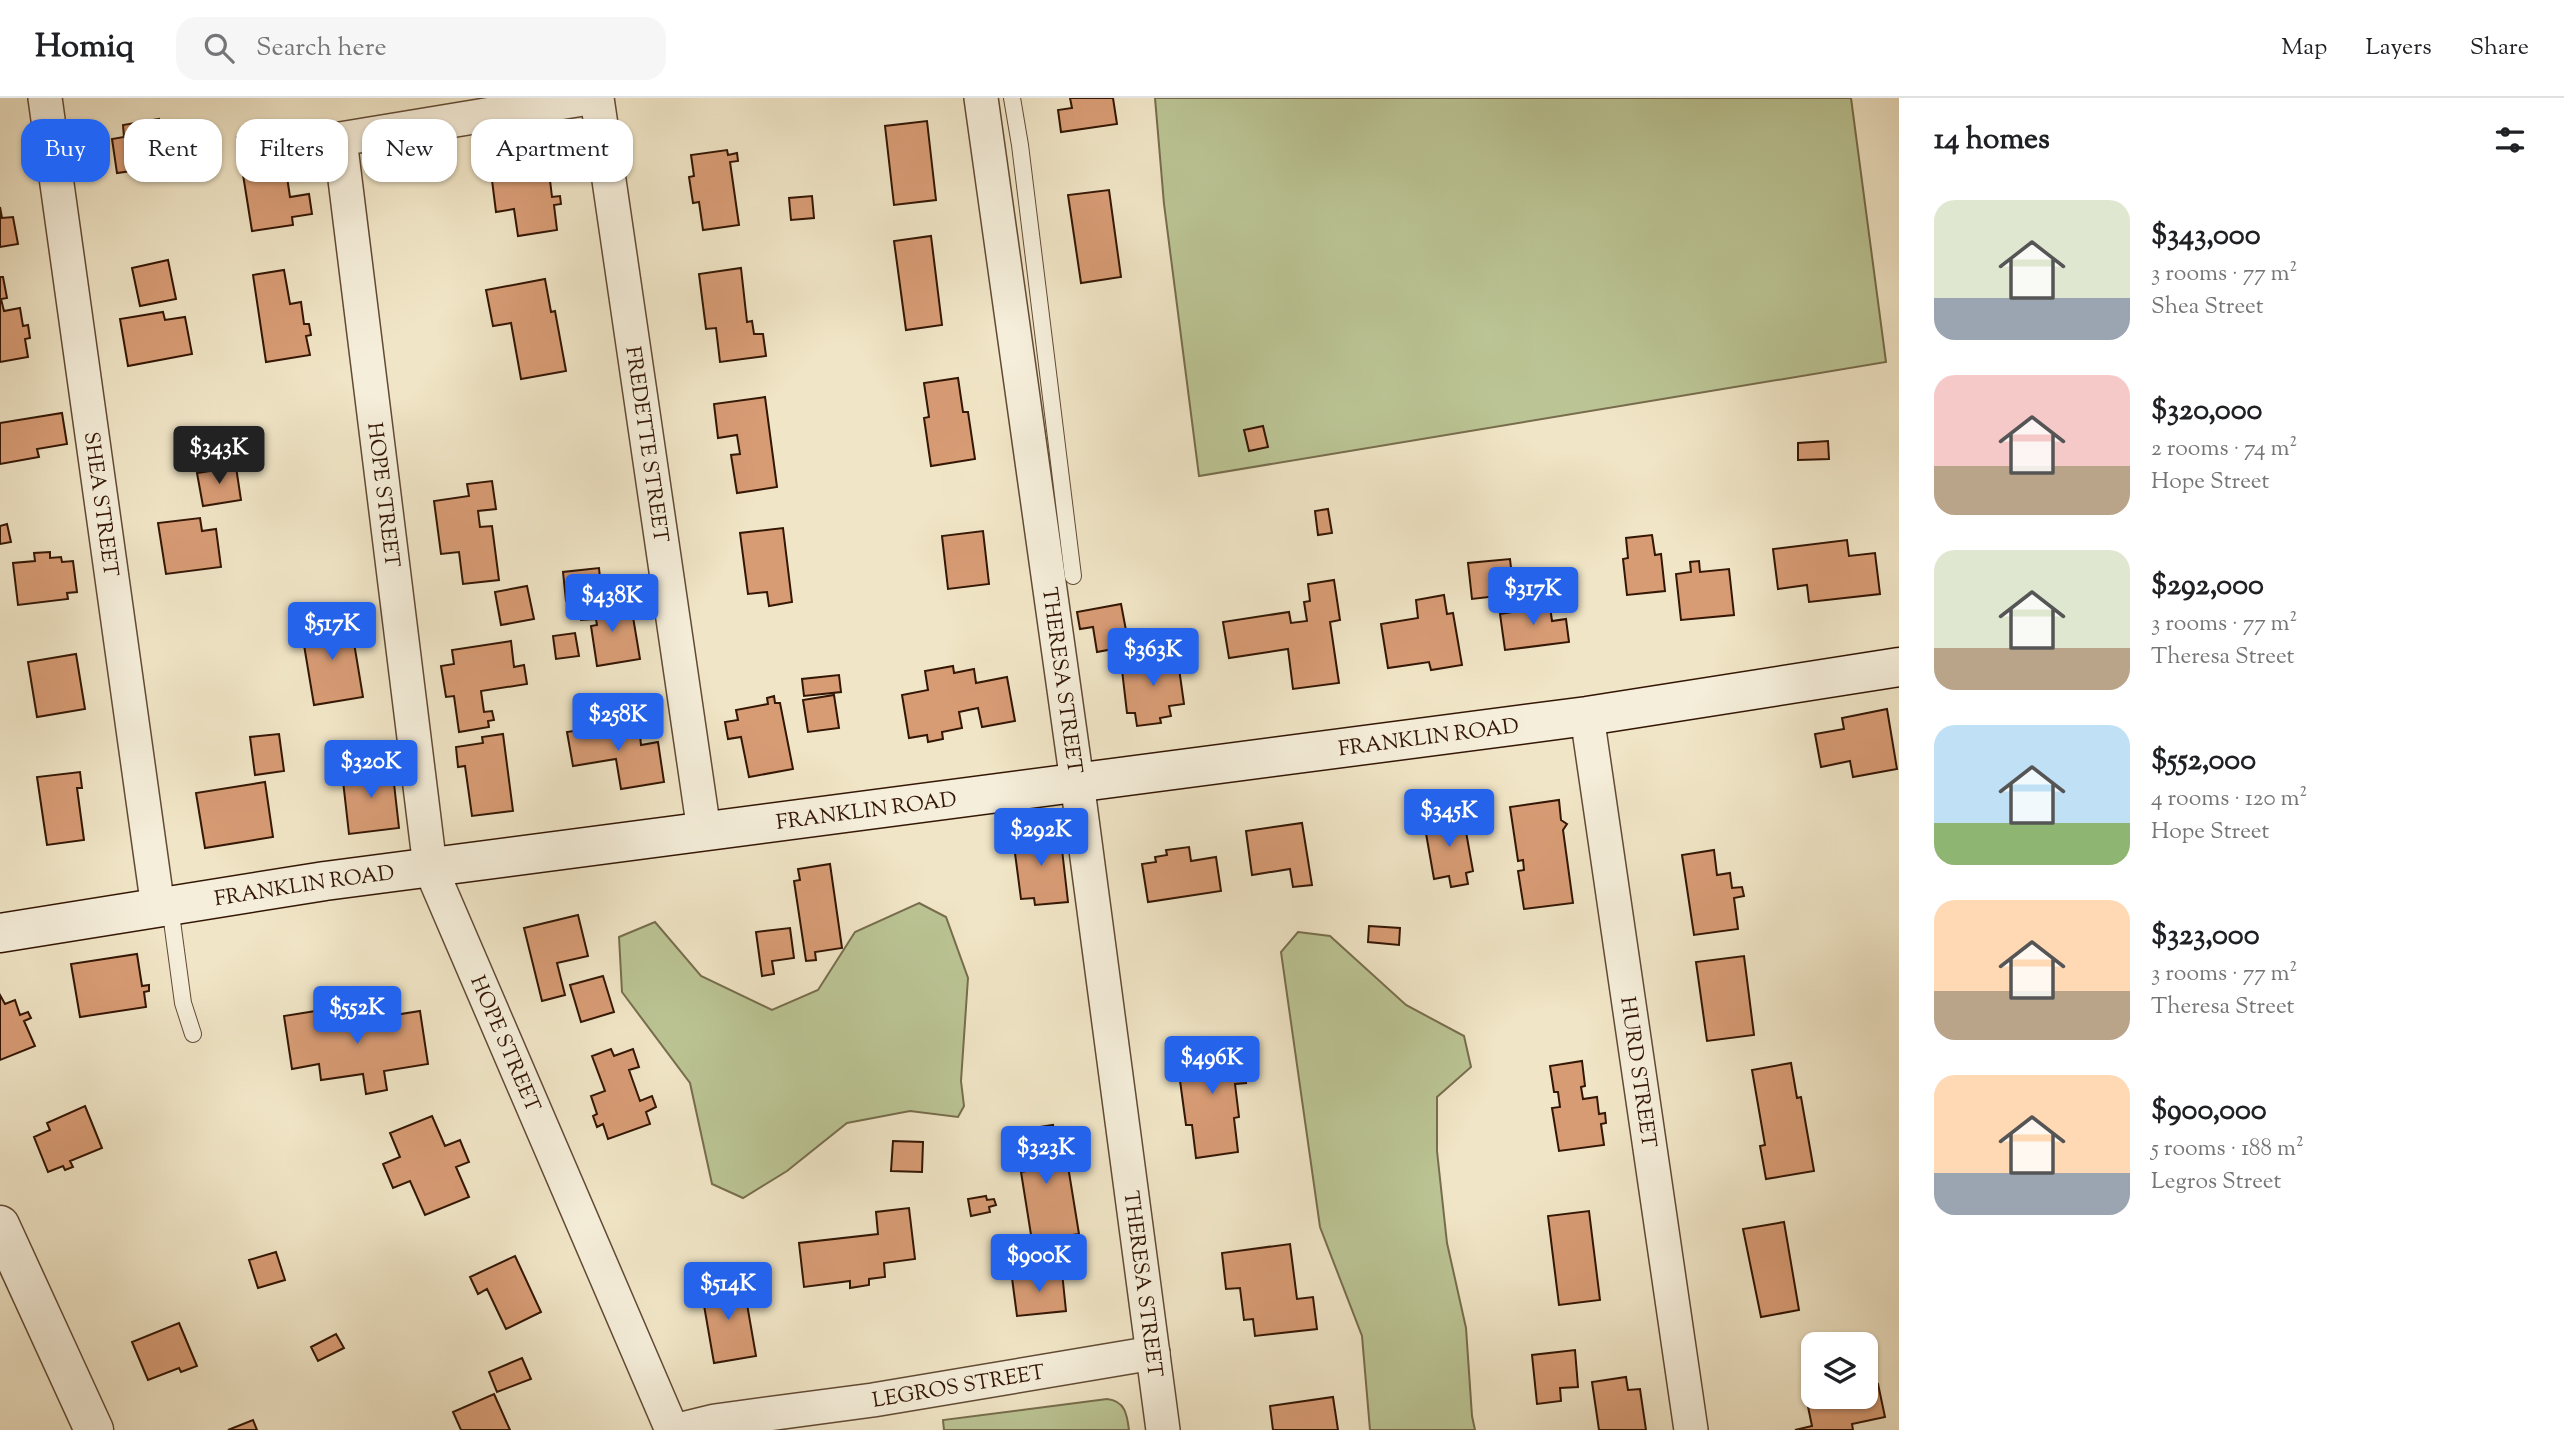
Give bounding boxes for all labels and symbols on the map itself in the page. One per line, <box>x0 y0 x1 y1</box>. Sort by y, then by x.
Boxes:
street label: FREDETTE STREET <box>616 345 675 545</box>
street label: HOPE STREET <box>358 421 406 570</box>
pin: $343K <box>170 426 268 486</box>
street label: SHEA STREET <box>75 430 125 579</box>
pin: $317K <box>1484 568 1582 627</box>
pin: $438K <box>563 574 661 634</box>
street label: THERESA STREET <box>1033 585 1089 776</box>
pin: $517K <box>283 602 381 662</box>
pin: $363K <box>1104 628 1202 688</box>
pin: $258K <box>569 694 667 753</box>
street label: FRANKLIN ROAD <box>1337 712 1521 765</box>
pin: $320K <box>322 740 420 800</box>
street label: FRANKLIN ROAD <box>775 786 959 839</box>
pin: $345K <box>1400 790 1498 849</box>
pin: $292K <box>992 808 1090 868</box>
street label: FRANKLIN ROAD <box>212 859 396 915</box>
street label: HOPE STREET <box>461 971 547 1118</box>
pin: $552K <box>308 986 406 1046</box>
street label: HURD STREET <box>1611 995 1663 1150</box>
pin: $496K <box>1163 1037 1261 1096</box>
pin: $323K <box>997 1126 1095 1186</box>
street label: THERESA STREET <box>1114 1189 1169 1379</box>
pin: $900K <box>990 1234 1088 1294</box>
pin: $514K <box>679 1262 777 1322</box>
street label: LEGROS STREET <box>870 1358 1047 1417</box>

